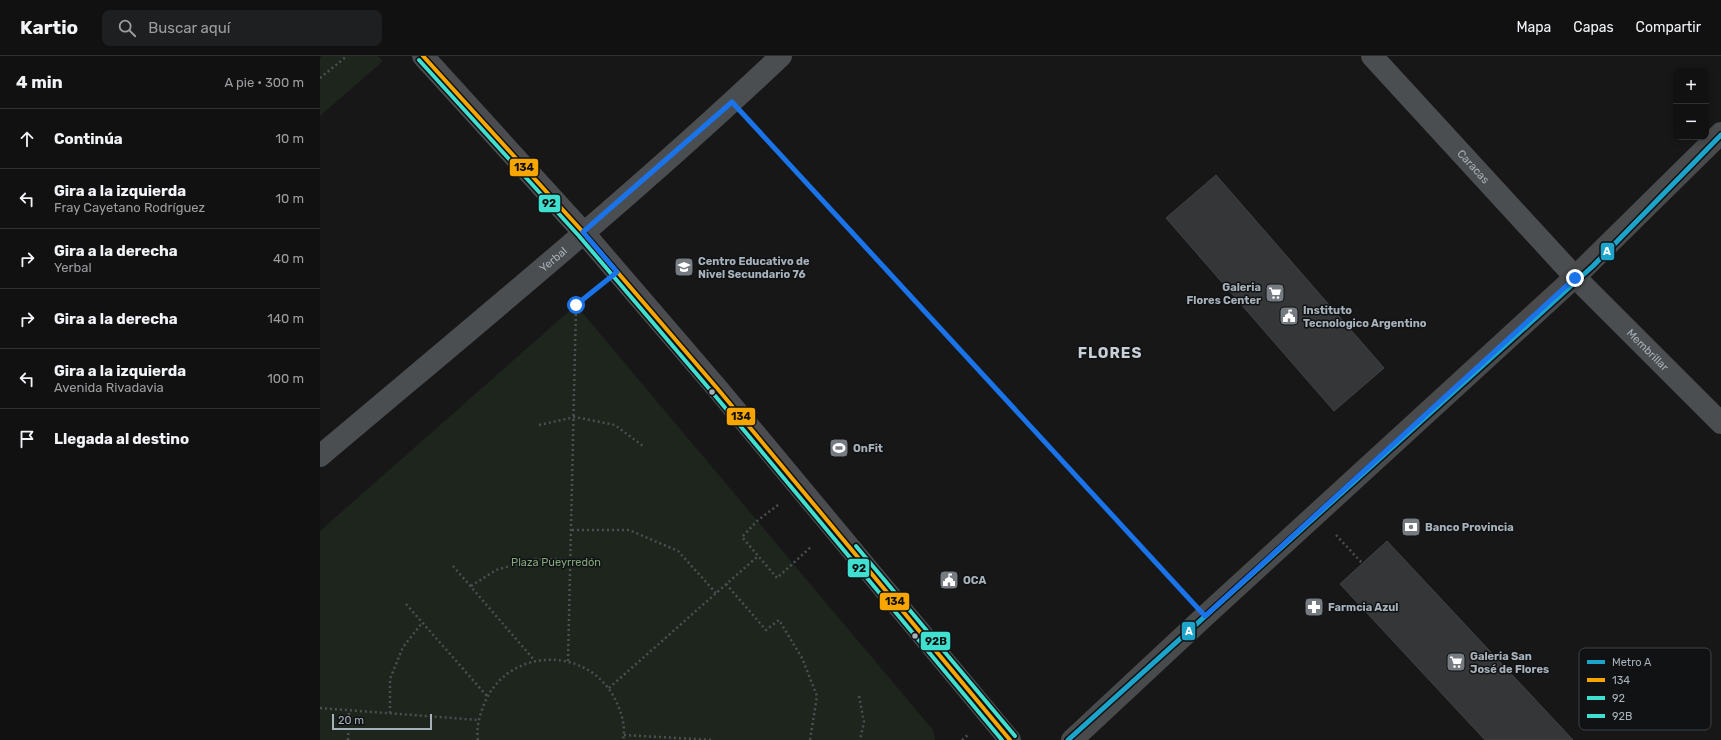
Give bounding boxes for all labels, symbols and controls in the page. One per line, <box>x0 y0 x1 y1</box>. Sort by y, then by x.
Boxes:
search box <box>102 10 382 46</box>
text: Kartio <box>20 16 78 39</box>
icon: search <box>116 17 138 39</box>
text: Buscar aquí <box>148 19 230 37</box>
text: Mapa <box>1516 19 1551 36</box>
text: Capas <box>1573 19 1614 36</box>
text: Compartir <box>1636 19 1701 36</box>
map controls <box>1673 68 1709 140</box>
button: + <box>1673 68 1709 104</box>
text: 4 min <box>16 72 63 92</box>
text: A pie · 300 m <box>225 75 304 90</box>
button: − <box>1673 104 1709 140</box>
icon: ahead <box>16 128 38 150</box>
text: Continúa <box>54 130 123 148</box>
text: 10 m <box>275 131 304 146</box>
street label: Caracas <box>1455 147 1493 186</box>
line badge: 134 <box>509 158 539 177</box>
text: 134 <box>514 161 535 174</box>
text: Gira a la izquierda <box>54 182 186 200</box>
icon: left <box>16 188 38 210</box>
text: 10 m <box>275 191 304 206</box>
line badge: 92 <box>538 194 561 213</box>
text: 92 <box>542 197 556 210</box>
text: Fray Cayetano Rodríguez <box>54 200 205 215</box>
text: Gira a la derecha <box>54 242 178 260</box>
line badge: A <box>1600 242 1615 261</box>
street label: Yerbal <box>537 244 569 275</box>
text: A <box>1603 245 1611 258</box>
icon: right <box>16 248 38 270</box>
text: 40 m <box>273 251 304 266</box>
place label: Centro Educativo de Nivel Secundario 76 <box>698 255 810 281</box>
school or university icon: Centro Educativo de Nivel Secundario 76 <box>673 256 695 278</box>
text: Yerbal <box>54 260 92 275</box>
route end <box>1566 269 1584 287</box>
place label: Galeria Flores Center <box>1186 281 1261 307</box>
supermarket icon: Galeria Flores Center <box>1264 282 1286 304</box>
route start <box>567 296 585 314</box>
place label: Instituto Tecnologico Argentino <box>1303 304 1427 330</box>
public building icon: Instituto Tecnologico Argentino <box>1278 305 1300 327</box>
icon: right <box>16 308 38 330</box>
text: Gira a la derecha <box>54 310 178 328</box>
text: 140 m <box>267 311 304 326</box>
street label: Membrillar <box>1624 326 1672 374</box>
district label: FLORES <box>1078 344 1142 362</box>
text: Gira a la izquierda <box>54 362 186 380</box>
icon: left <box>16 368 38 390</box>
text: 100 m <box>267 371 304 386</box>
text: Avenida Rivadavia <box>54 380 164 395</box>
unlabelled marker <box>707 387 717 397</box>
line badge: 134 <box>726 407 756 426</box>
text: 134 <box>731 410 752 423</box>
icon: arrive <box>16 428 38 450</box>
text: Llegada al destino <box>54 430 189 448</box>
sports icon: OnFit <box>828 437 850 459</box>
place label: OnFit <box>853 442 883 455</box>
bank icon: Banco Provincia <box>1400 516 1422 538</box>
place label: Banco Provincia <box>1425 521 1514 534</box>
park label: Plaza Pueyrredón <box>511 556 601 569</box>
line badge: 92 <box>847 558 870 578</box>
text: 92 <box>852 562 866 575</box>
public building icon: OCA <box>938 569 960 591</box>
place label: OCA <box>963 574 986 587</box>
line badge: 134 <box>879 592 910 611</box>
text: 134 <box>885 595 906 608</box>
pharmacy icon: Farmcia Azul <box>1303 596 1325 618</box>
place label: Farmcia Azul <box>1328 601 1398 614</box>
line badge: A <box>1181 621 1196 641</box>
text: A <box>1185 625 1193 638</box>
unlabelled marker <box>910 631 920 641</box>
line badge: 92B <box>920 631 951 651</box>
text: 92B <box>925 635 947 648</box>
legend <box>1579 648 1711 730</box>
place label: Galeria San José de Flores <box>1470 650 1549 676</box>
supermarket icon: Galeria San José de Flores <box>1445 651 1467 673</box>
text: Metro A <box>1612 656 1652 669</box>
text: 134 <box>1612 674 1630 687</box>
text: 92 <box>1612 692 1625 705</box>
text: 92B <box>1612 710 1632 723</box>
scale bar <box>332 712 432 731</box>
text: 20 m <box>338 714 364 727</box>

